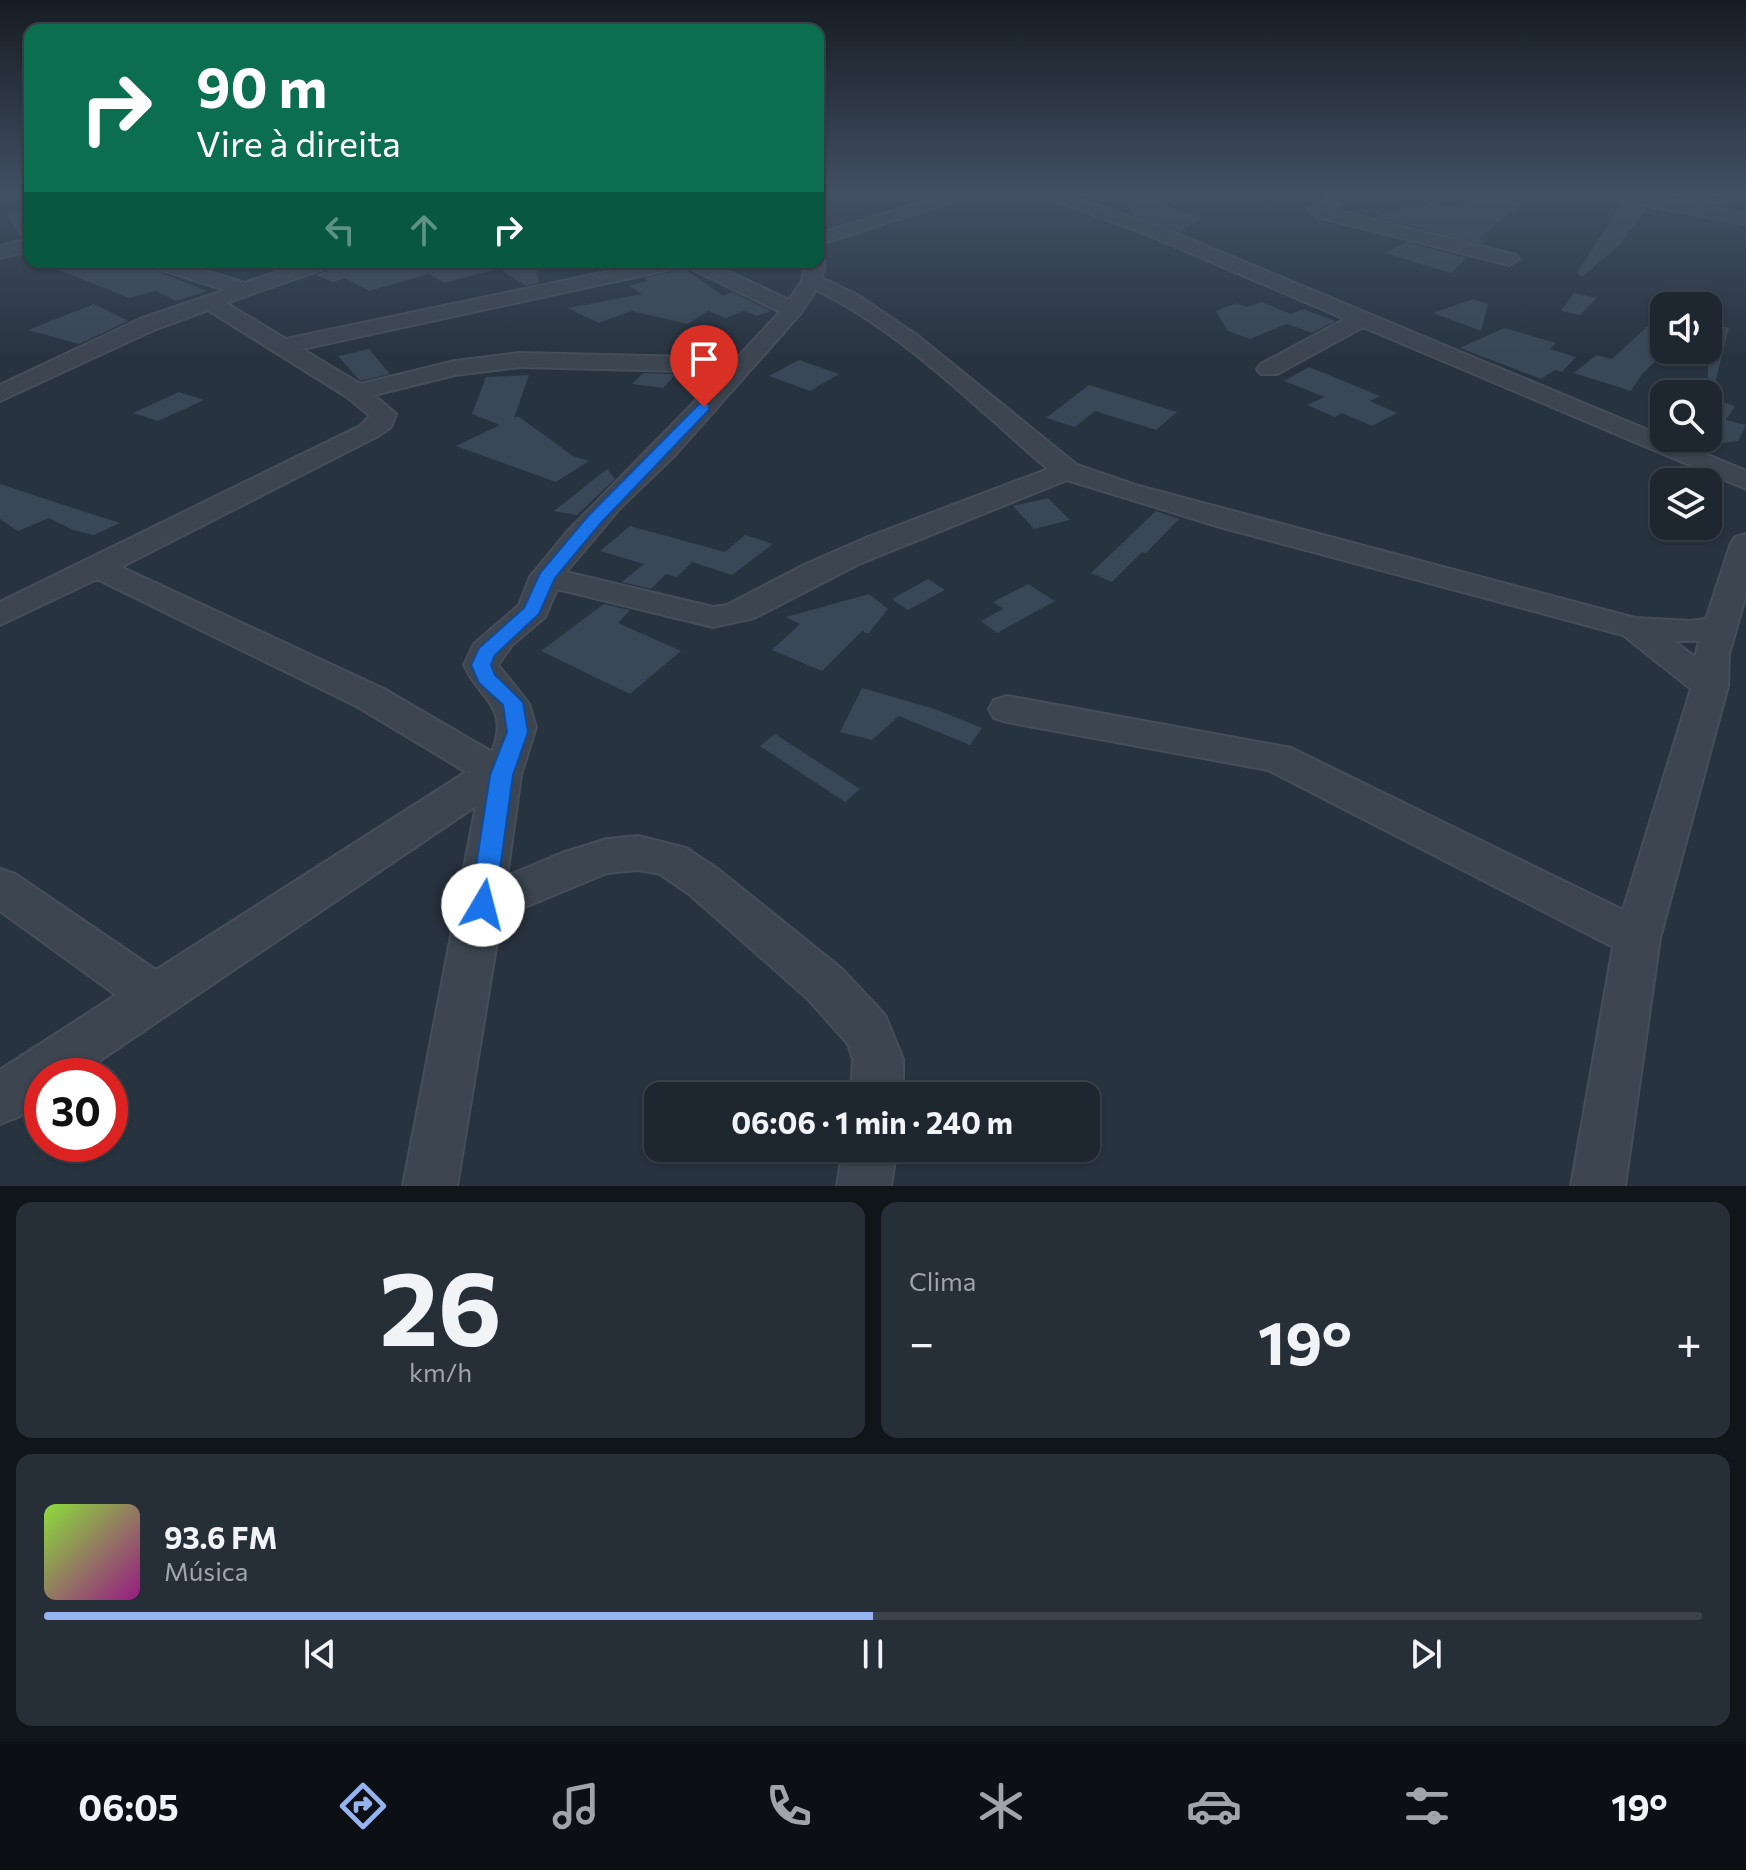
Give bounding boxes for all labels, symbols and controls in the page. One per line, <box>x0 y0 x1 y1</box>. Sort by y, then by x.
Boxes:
text: 90 m <box>196 51 327 120</box>
icon: right <box>64 56 168 160</box>
text: Vire à direita <box>196 120 401 164</box>
icon: left <box>318 208 362 252</box>
icon: ahead <box>402 208 446 252</box>
icon: right <box>486 208 530 252</box>
map controls <box>1650 292 1722 540</box>
button: sound <box>1650 292 1722 364</box>
pin <box>670 325 738 407</box>
icon: arrive <box>682 337 726 381</box>
button: search <box>1650 380 1722 452</box>
button: layers <box>1650 468 1722 540</box>
position arrow <box>441 863 525 947</box>
speed limit sign: 30 <box>24 1058 128 1162</box>
text: 06:06 · 1 min · 240 m <box>731 1103 1013 1140</box>
text: 26 <box>379 1240 502 1367</box>
text: Clima <box>909 1265 976 1296</box>
text: 19° <box>1258 1304 1352 1377</box>
text: − <box>909 1314 934 1368</box>
text: + <box>1676 1314 1702 1368</box>
text: km/h <box>409 1356 472 1387</box>
text: 93.6 FM <box>164 1518 277 1555</box>
text: Música <box>164 1555 248 1586</box>
icon: previous <box>298 1632 342 1676</box>
icon: pause <box>851 1632 895 1676</box>
icon: next <box>1404 1632 1448 1676</box>
icon: directions <box>335 1778 391 1834</box>
icon: music <box>548 1778 604 1834</box>
icon: phone <box>761 1778 817 1834</box>
icon: climate <box>973 1778 1029 1834</box>
icon: car <box>1186 1778 1242 1834</box>
icon: filters <box>1399 1778 1455 1834</box>
text: 06:05 <box>78 1784 179 1828</box>
text: 19° <box>1611 1784 1668 1828</box>

